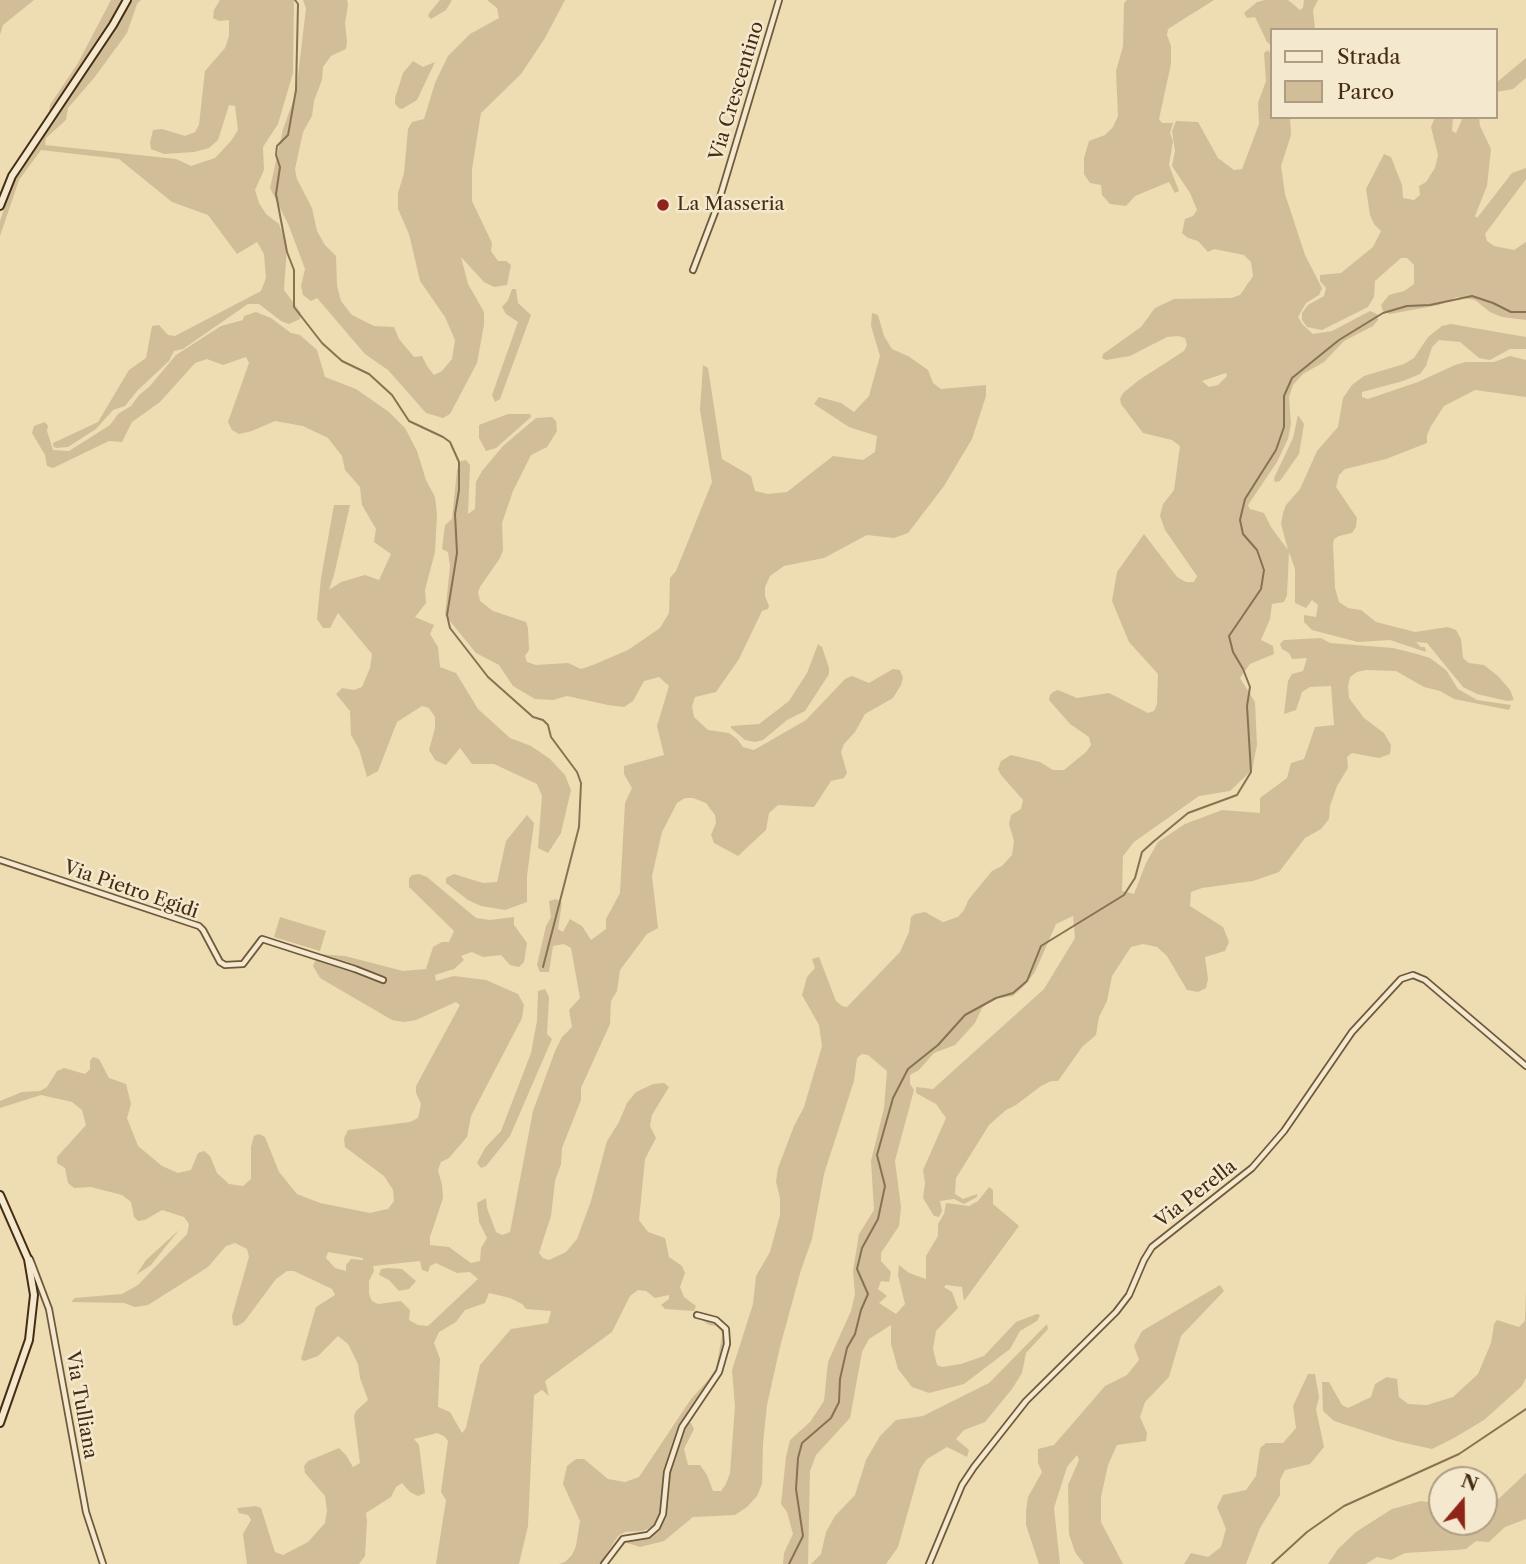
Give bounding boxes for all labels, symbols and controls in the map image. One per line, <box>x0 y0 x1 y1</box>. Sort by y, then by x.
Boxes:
street label: Via Crescentino <box>705 19 769 163</box>
legend <box>1270 28 1498 119</box>
text: Strada <box>1337 44 1401 69</box>
text: Parco <box>1337 79 1394 104</box>
place label: La Masseria <box>677 194 785 216</box>
marker: La Masseria <box>655 197 671 213</box>
street label: Via Pietro Egidi <box>61 856 201 924</box>
street label: Via Perella <box>1151 1155 1241 1233</box>
street label: Via Tulliana <box>60 1349 102 1461</box>
north arrow <box>1428 1466 1498 1536</box>
text: N <box>1458 1469 1481 1496</box>

